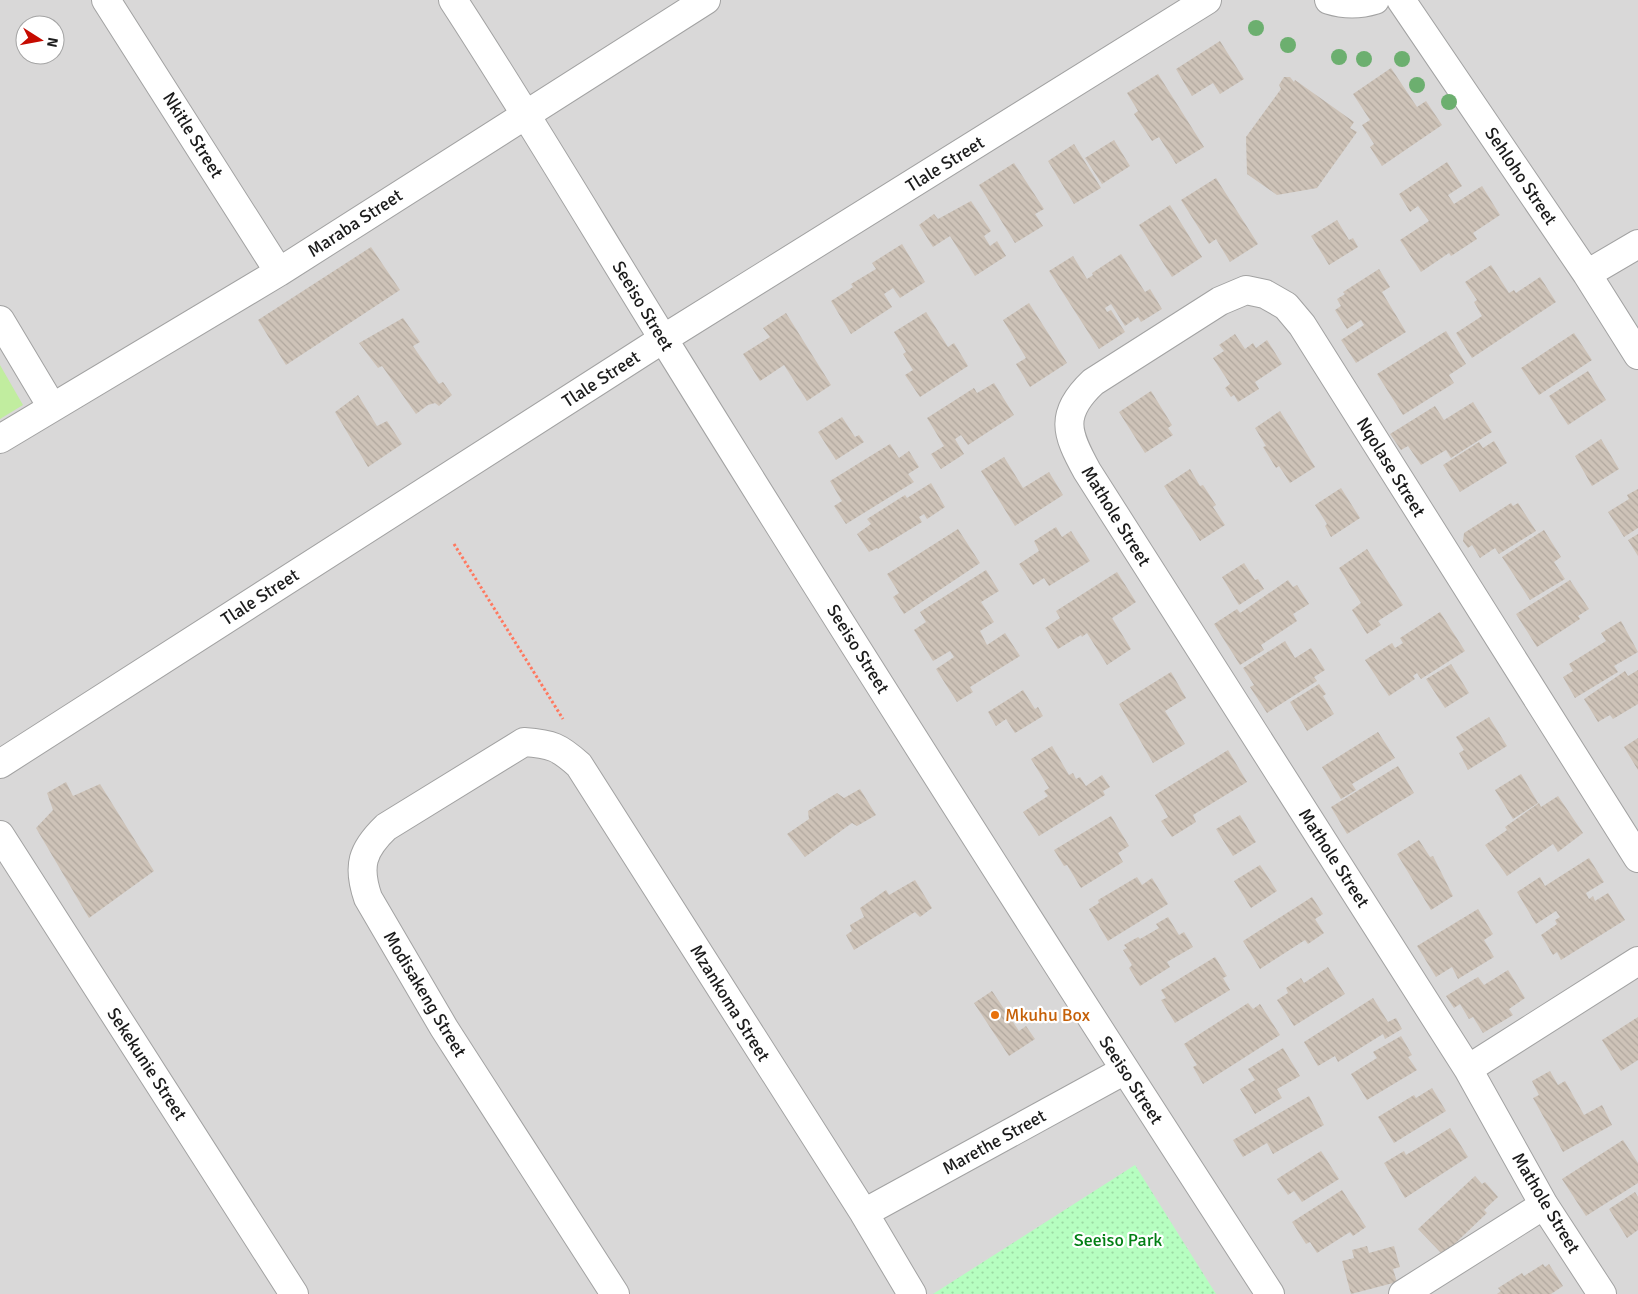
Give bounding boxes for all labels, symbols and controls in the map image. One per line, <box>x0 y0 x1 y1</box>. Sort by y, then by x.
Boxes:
north arrow <box>15 15 65 65</box>
text: N <box>43 36 62 49</box>
street label: Nkitle Street <box>158 88 228 182</box>
street label: Sehloho Street <box>1480 123 1562 229</box>
street label: Tlale Street <box>902 131 988 197</box>
street label: Maraba Street <box>303 184 407 262</box>
street label: Seeiso Street <box>608 257 678 355</box>
street label: Tlale Street <box>558 346 644 412</box>
street label: Nqolase Street <box>1352 413 1430 521</box>
street label: Mathole Street <box>1076 462 1156 570</box>
street label: Tlale Street <box>217 564 303 630</box>
street label: Seeiso Street <box>822 600 894 698</box>
street label: Mathole Street <box>1294 804 1374 912</box>
street label: Modisakeng Street <box>379 927 471 1061</box>
street label: Mzankoma Street <box>685 940 775 1066</box>
street label: Sekekunie Street <box>102 1004 192 1124</box>
place label: Mkuhu Box <box>1005 1004 1091 1026</box>
marker: Mkuhu Box <box>989 1009 1001 1021</box>
street label: Seeiso Street <box>1094 1032 1168 1128</box>
street label: Marethe Street <box>938 1105 1050 1179</box>
street label: Mathole Street <box>1507 1149 1585 1257</box>
park label: Seeiso Park <box>1074 1229 1162 1251</box>

